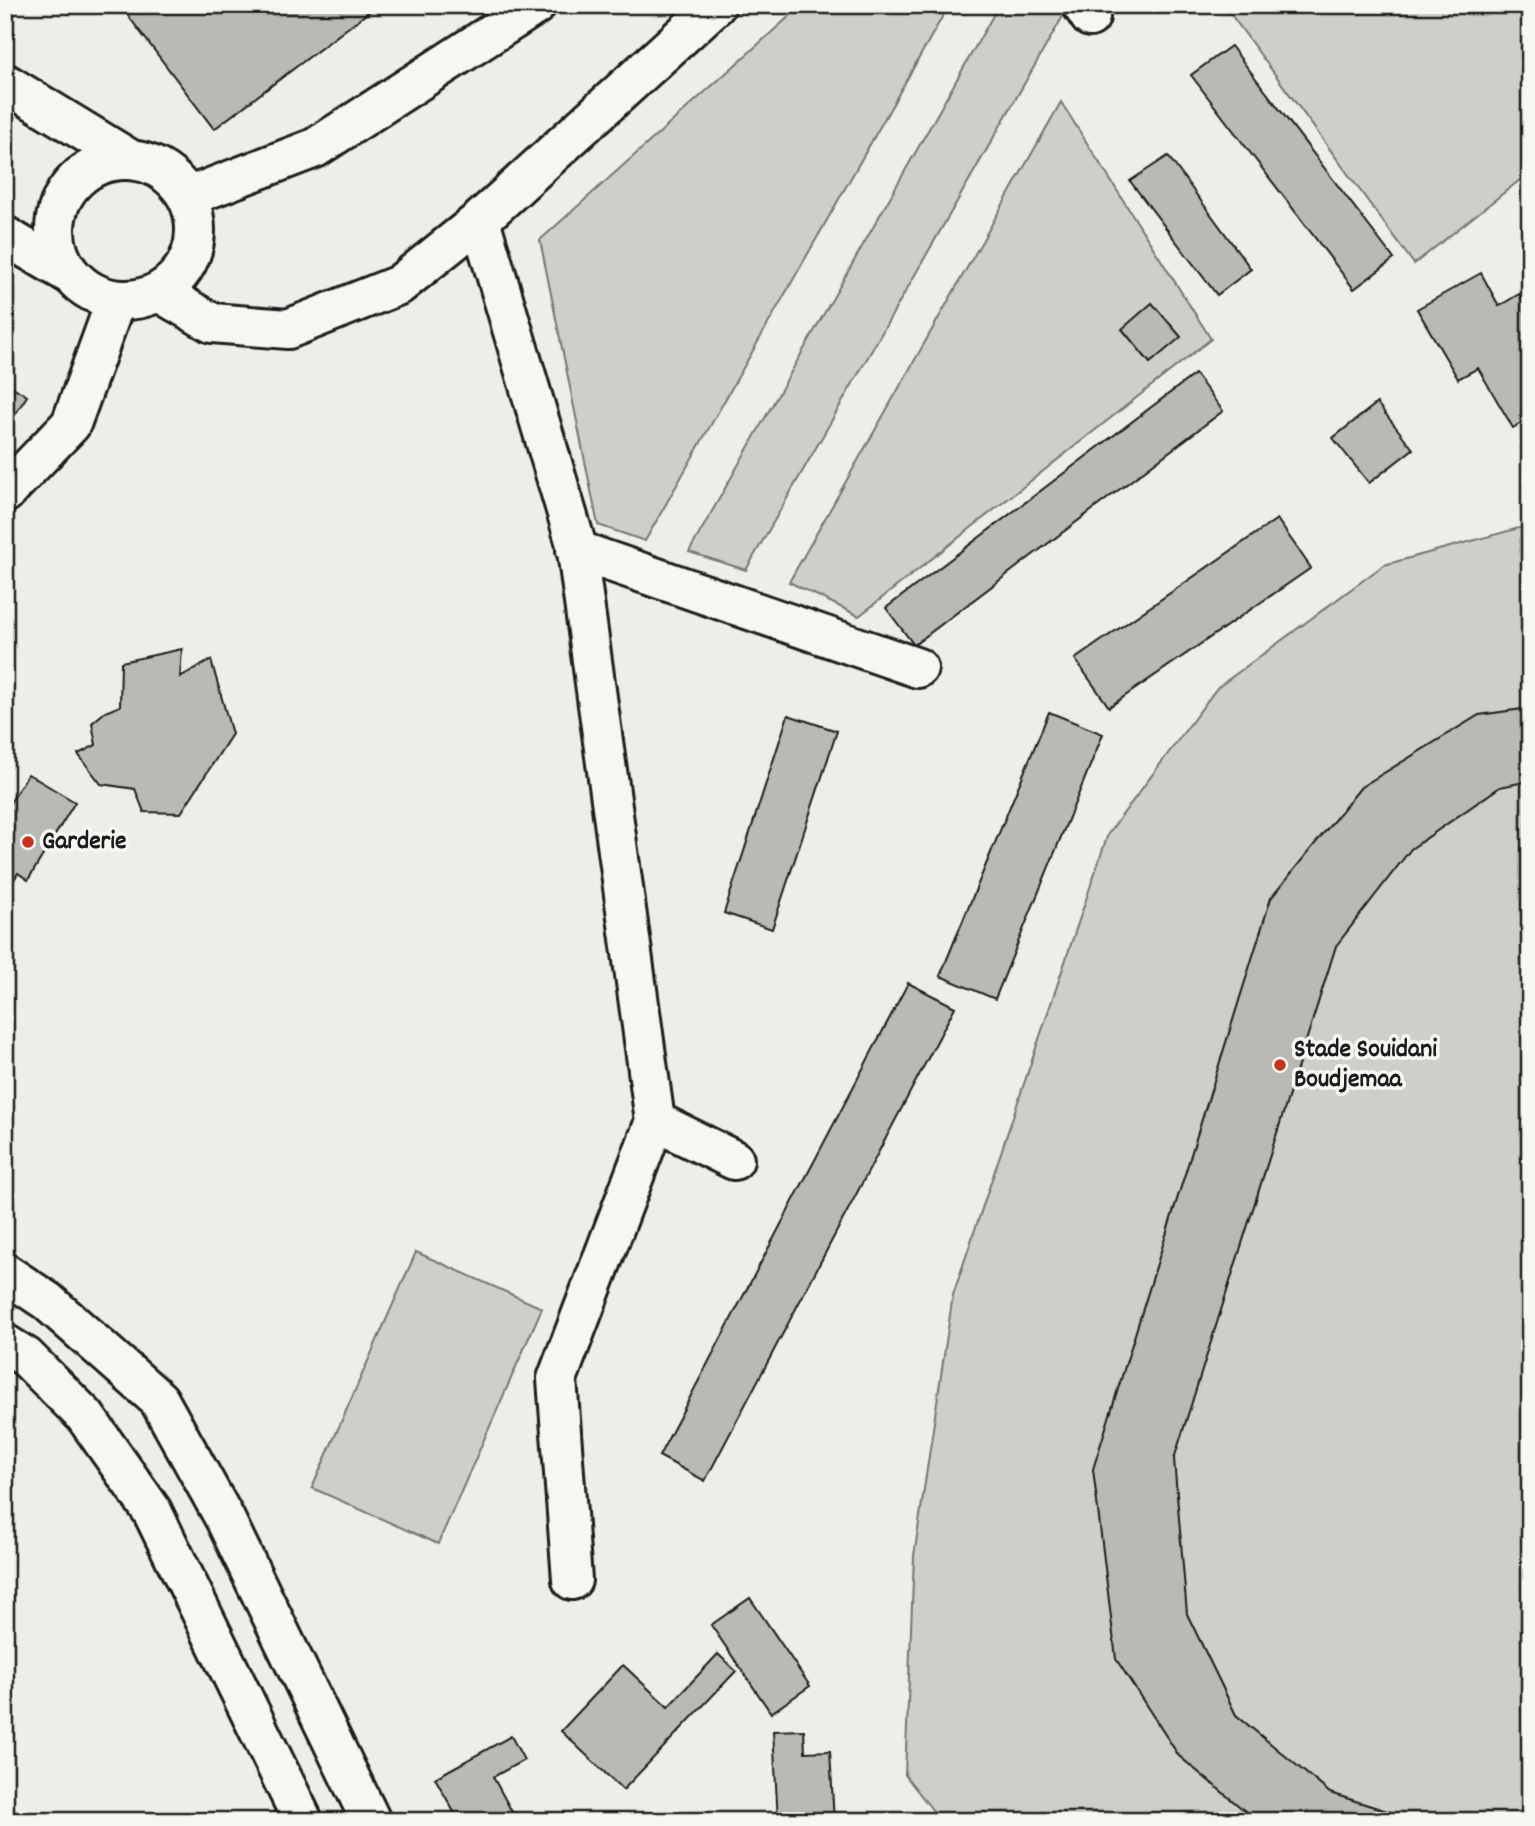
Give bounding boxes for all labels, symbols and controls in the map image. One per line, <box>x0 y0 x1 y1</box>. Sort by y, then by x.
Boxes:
place label: Garderie <box>42 824 126 861</box>
marker: Garderie <box>20 834 36 850</box>
place label: Stade Souidani Boudjemaa <box>1294 1032 1437 1099</box>
marker: Stade Souidani Boudjemaa <box>1272 1057 1288 1073</box>

